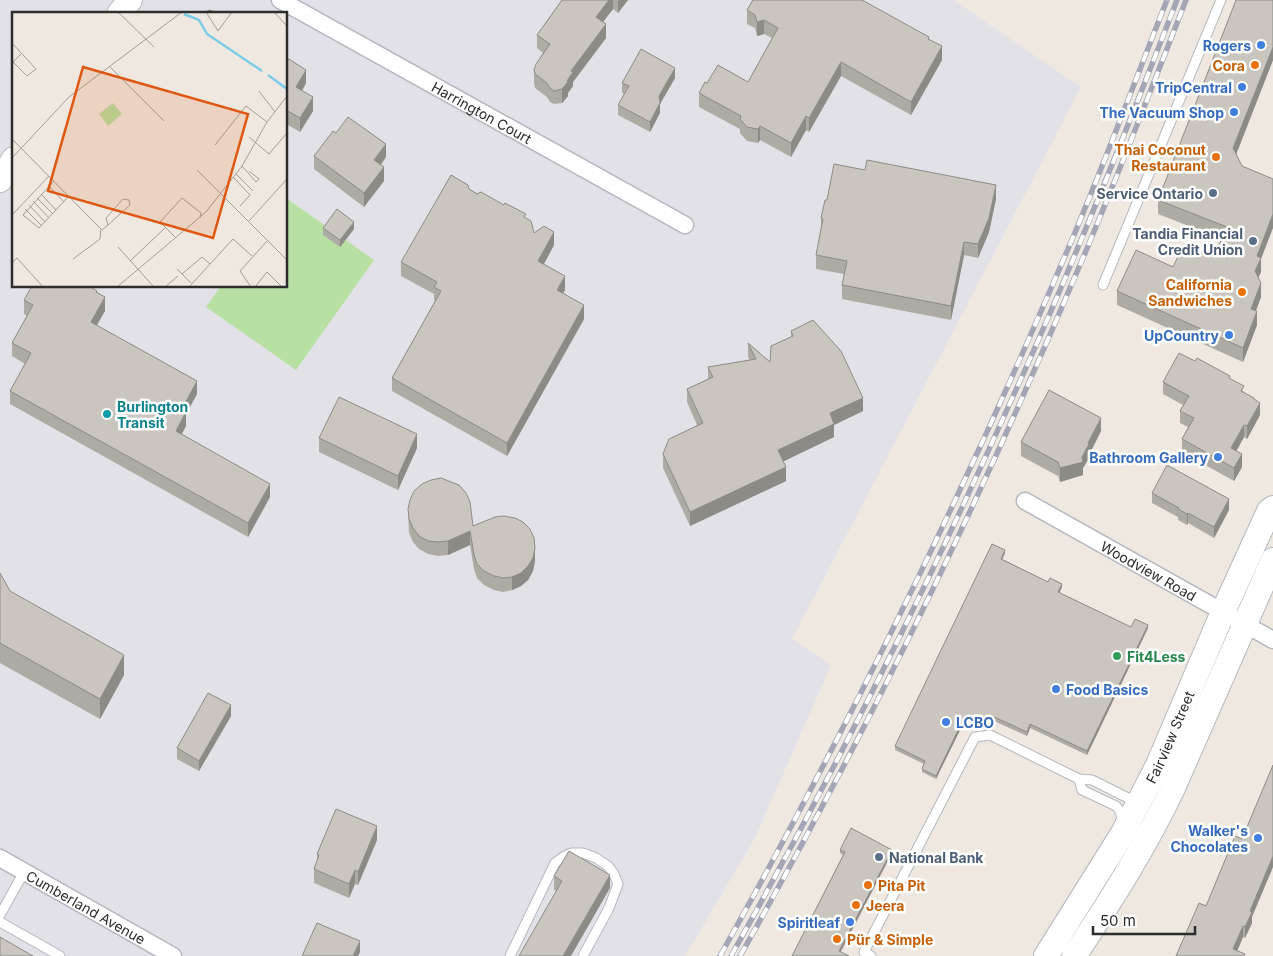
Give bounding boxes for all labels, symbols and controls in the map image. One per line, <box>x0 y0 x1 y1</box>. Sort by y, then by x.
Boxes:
inset map <box>12 12 288 288</box>
place label: Rogers <box>1203 37 1251 54</box>
marker: Rogers <box>1255 39 1267 51</box>
place label: Cora <box>1212 57 1245 74</box>
marker: Cora <box>1249 59 1261 71</box>
street label: Harrington Court <box>429 78 535 147</box>
place label: TripCentral <box>1155 79 1232 96</box>
marker: TripCentral <box>1236 81 1248 93</box>
place label: The Vacuum Shop <box>1099 104 1224 121</box>
marker: The Vacuum Shop <box>1228 106 1240 118</box>
place label: Thai Coconut Restaurant <box>1114 141 1206 174</box>
marker: Thai Coconut Restaurant <box>1210 151 1222 163</box>
place label: Service Ontario <box>1096 185 1203 202</box>
marker: Service Ontario <box>1207 187 1219 199</box>
place label: Tandia Financial Credit Union <box>1132 225 1243 258</box>
marker: Tandia Financial Credit Union <box>1247 235 1259 247</box>
place label: California Sandwiches <box>1148 276 1232 309</box>
marker: California Sandwiches <box>1236 286 1248 298</box>
place label: UpCountry <box>1144 327 1220 344</box>
marker: UpCountry <box>1223 329 1235 341</box>
place label: Burlington Transit <box>117 398 188 431</box>
marker: Burlington Transit <box>101 408 113 420</box>
place label: Bathroom Gallery <box>1089 449 1209 466</box>
marker: Bathroom Gallery <box>1212 451 1224 463</box>
street label: Woodview Road <box>1098 537 1200 604</box>
place label: Fit4Less <box>1127 648 1186 665</box>
marker: Fit4Less <box>1111 650 1123 662</box>
place label: Food Basics <box>1066 681 1148 698</box>
marker: Food Basics <box>1050 683 1062 695</box>
street label: Fairview Street <box>1142 688 1197 786</box>
place label: LCBO <box>956 714 994 731</box>
marker: LCBO <box>940 716 952 728</box>
place label: Walker's Chocolates <box>1170 822 1248 855</box>
marker: Walker's Chocolates <box>1252 832 1264 844</box>
place label: National Bank <box>889 849 984 866</box>
marker: National Bank <box>873 851 885 863</box>
street label: Cumberland Avenue <box>24 866 149 947</box>
place label: Pita Pit <box>878 877 926 894</box>
marker: Pita Pit <box>862 879 874 891</box>
place label: Jeera <box>866 897 905 914</box>
marker: Jeera <box>850 899 862 911</box>
scale bar <box>1093 904 1196 936</box>
text: 50 m <box>1100 911 1136 930</box>
place label: Spiritleaf <box>777 914 840 931</box>
marker: Spiritleaf <box>844 916 856 928</box>
place label: Pür & Simple <box>847 931 933 948</box>
marker: Pür & Simple <box>831 933 843 945</box>

